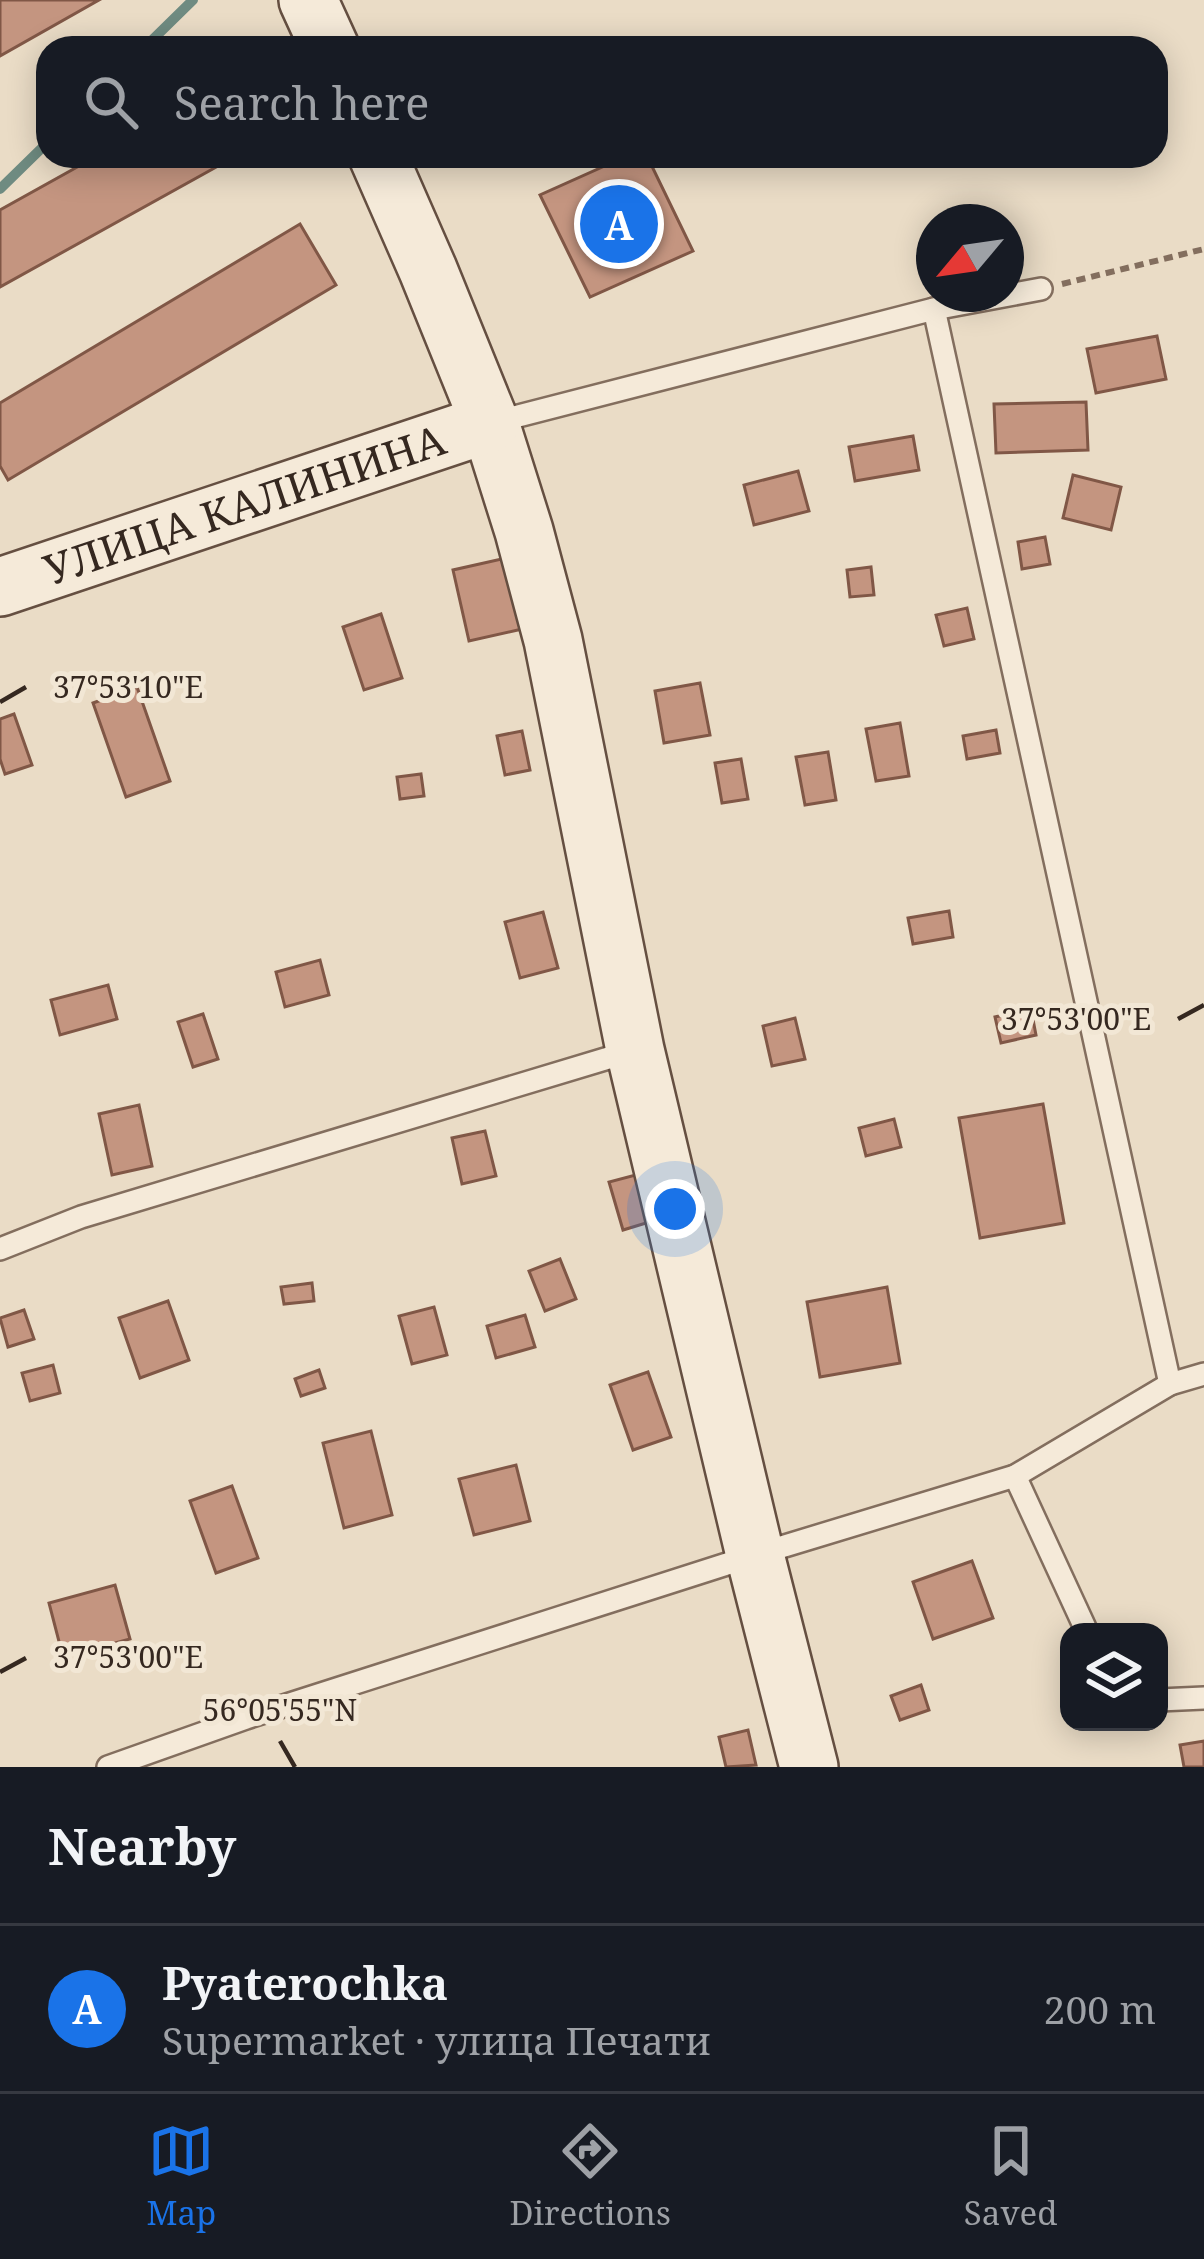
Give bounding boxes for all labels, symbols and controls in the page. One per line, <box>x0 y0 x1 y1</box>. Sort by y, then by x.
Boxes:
search box <box>36 36 1168 168</box>
icon: search <box>78 69 144 135</box>
text: Search here <box>174 72 429 133</box>
pin: A <box>580 179 658 269</box>
north arrow <box>916 204 1024 312</box>
street label: УЛИЦА КАЛИНИНА <box>36 410 453 597</box>
text: 37°53'10"E <box>53 666 203 707</box>
text: 37°53'00"E <box>1001 998 1151 1039</box>
your location <box>645 1179 705 1239</box>
map controls <box>1060 1623 1168 1731</box>
button: layers <box>1060 1623 1168 1731</box>
text: 37°53'00"E <box>53 1636 203 1677</box>
text: 56°05'55"N <box>203 1689 357 1730</box>
text: Nearby <box>48 1810 236 1880</box>
text: Pyaterochka <box>162 1952 448 2013</box>
text: A <box>72 1982 102 2035</box>
text: 200 m <box>1044 1982 1156 2035</box>
text: Supermarket · улица Печати <box>162 2013 711 2066</box>
tab: Map <box>147 2118 216 2235</box>
tab: Directions <box>509 2118 671 2235</box>
tab: Saved <box>964 2118 1057 2235</box>

